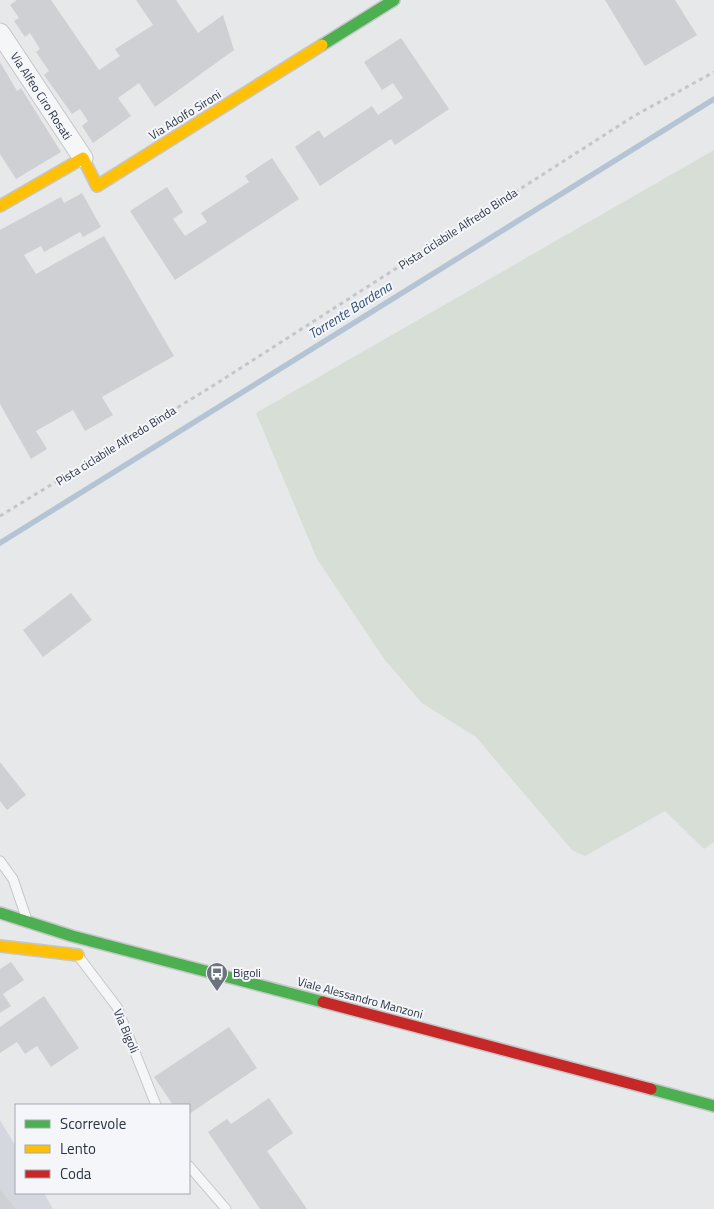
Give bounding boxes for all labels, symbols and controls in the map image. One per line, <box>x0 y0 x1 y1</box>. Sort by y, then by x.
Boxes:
street label: Via Alfeo Ciro Rosati <box>6 48 77 143</box>
street label: Via Adolfo Sironi <box>145 85 225 144</box>
street label: Pista ciclabile Alfredo Binda <box>394 183 521 274</box>
water label: Torrente Bardena <box>304 275 397 344</box>
street label: Pista ciclabile Alfredo Binda <box>52 401 180 490</box>
bus stop icon: Bigoli <box>205 961 229 992</box>
place label: Bigoli <box>233 963 261 982</box>
street label: Viale Alessandro Manzoni <box>295 972 425 1023</box>
street label: Via Bigoli <box>109 1006 144 1056</box>
legend <box>15 1104 190 1194</box>
text: Scorrevole <box>60 1112 126 1135</box>
text: Lento <box>60 1137 96 1160</box>
text: Coda <box>60 1162 92 1185</box>

